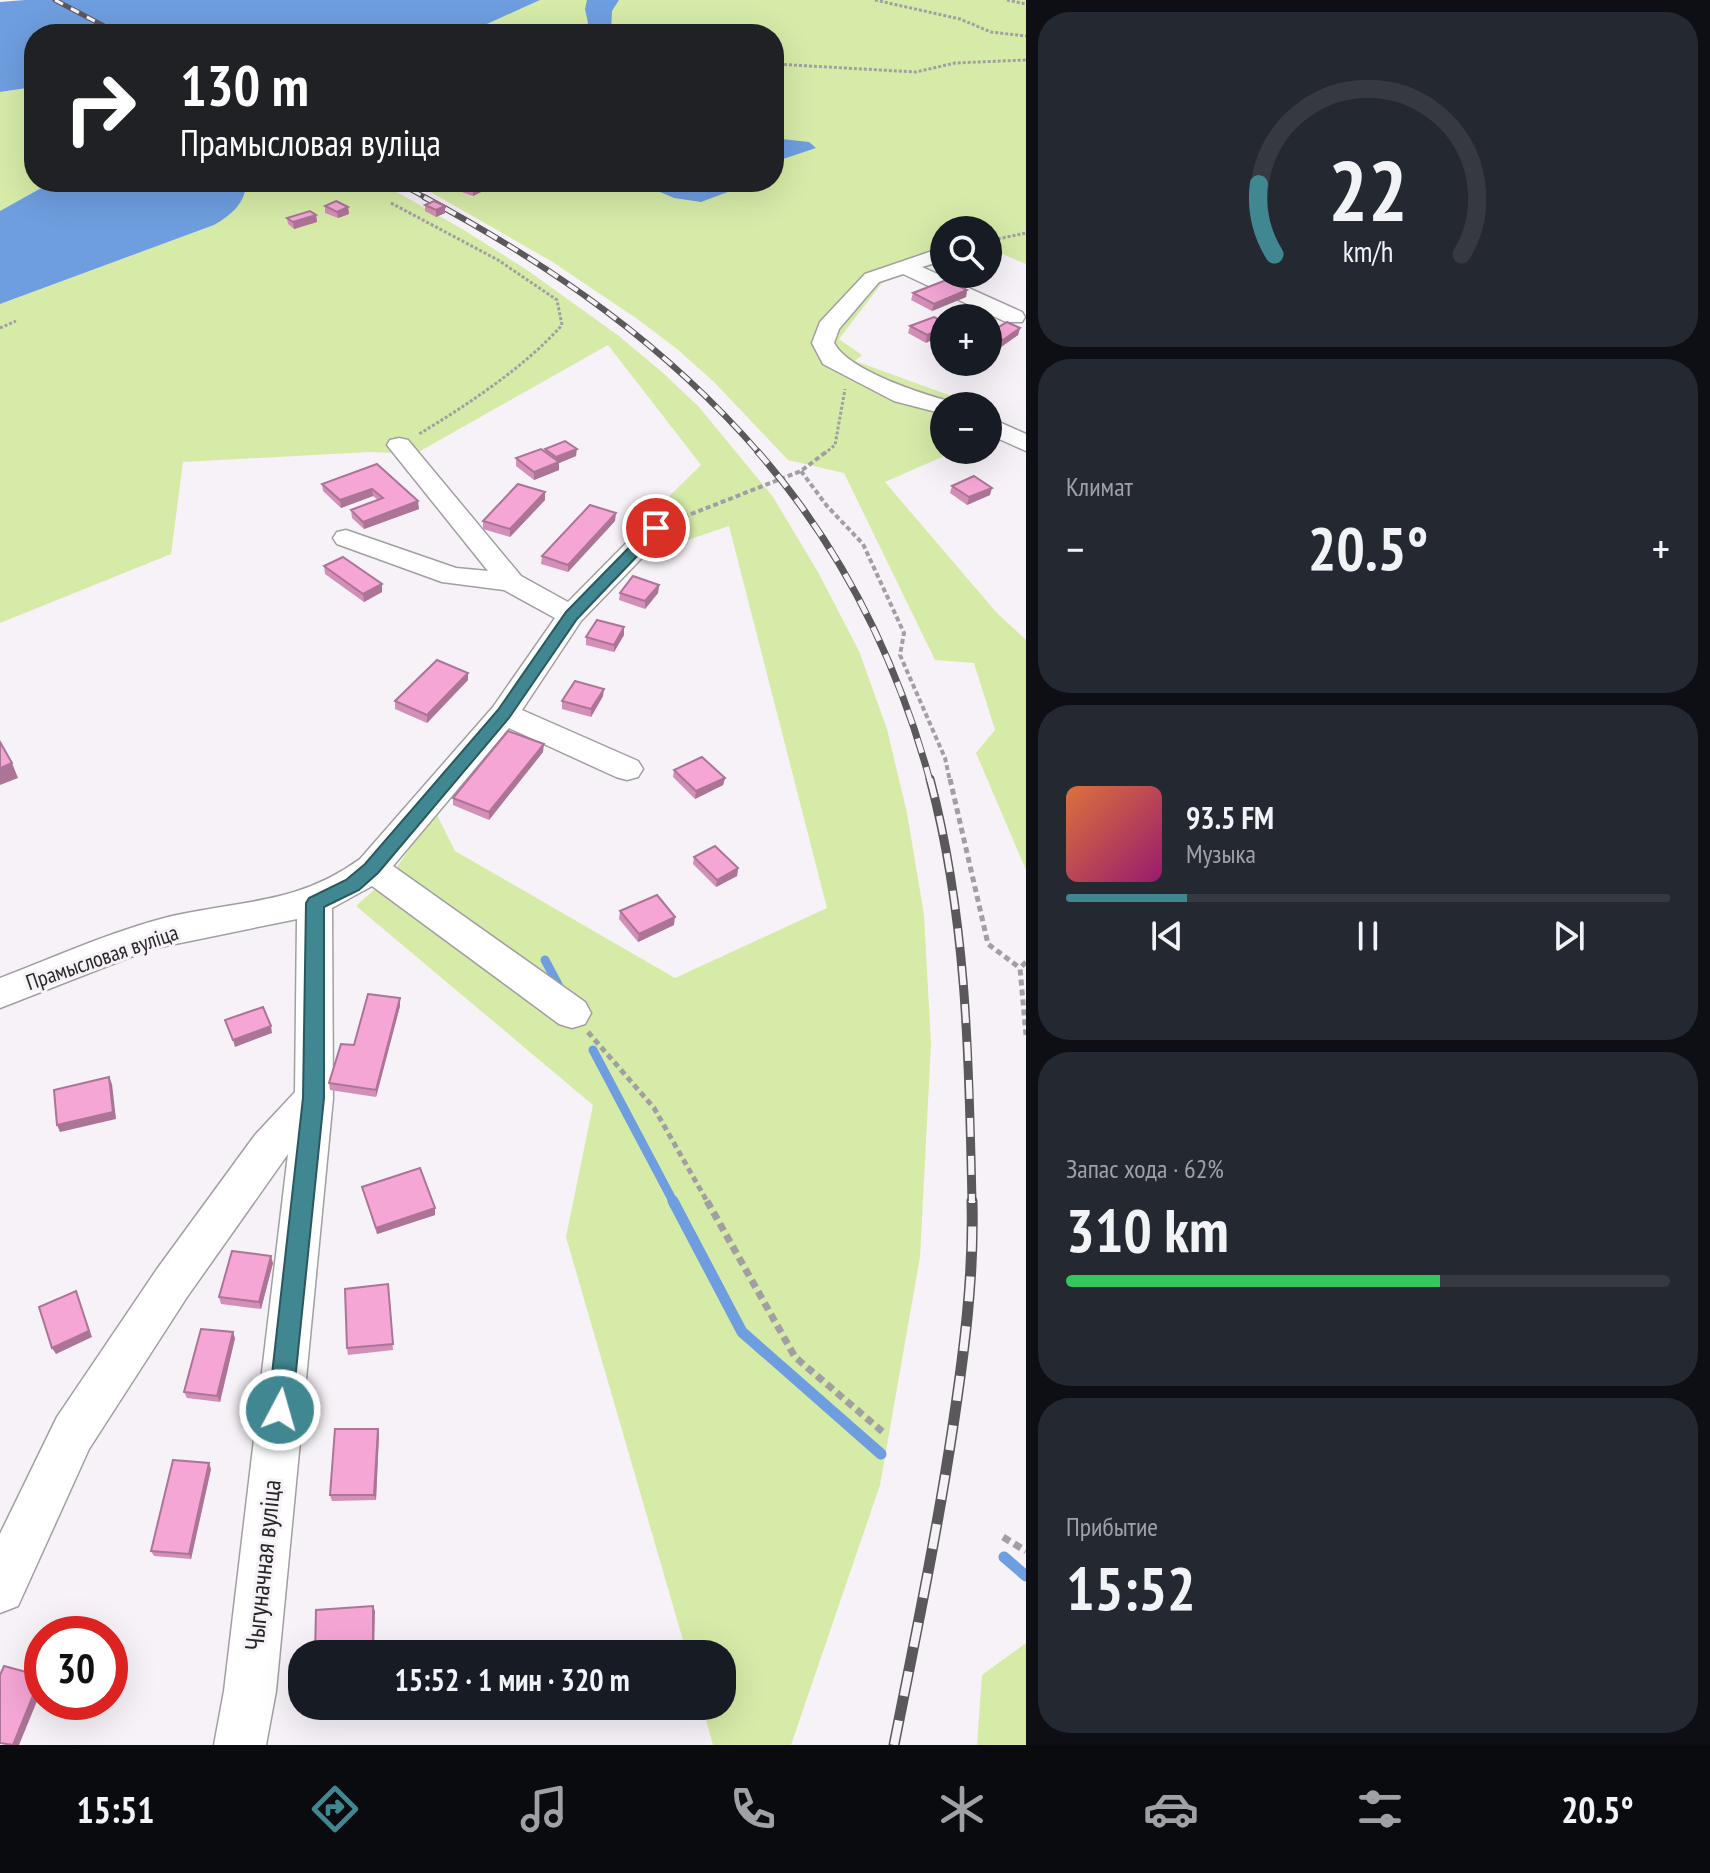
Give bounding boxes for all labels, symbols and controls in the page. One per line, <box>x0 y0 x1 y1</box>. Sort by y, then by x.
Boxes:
text: 130 m <box>180 49 309 121</box>
icon: right <box>48 56 152 160</box>
text: Прамысловая вуліца <box>180 119 441 166</box>
text: 22 <box>1328 136 1408 244</box>
map controls <box>930 216 1002 464</box>
button: search <box>930 216 1002 288</box>
text: km/h <box>1343 233 1393 270</box>
button: + <box>930 304 1002 376</box>
button: − <box>930 392 1002 464</box>
text: Климат <box>1066 470 1133 503</box>
pin <box>622 494 690 562</box>
icon: arrive <box>634 506 678 550</box>
text: 20.5° <box>1308 509 1428 587</box>
text: − <box>1066 520 1084 577</box>
text: + <box>1652 520 1670 577</box>
text: 93.5 FM <box>1186 798 1274 837</box>
text: Музыка <box>1186 837 1256 870</box>
icon: previous <box>1145 914 1189 958</box>
icon: pause <box>1346 914 1390 958</box>
icon: next <box>1547 914 1591 958</box>
street label: Прамысловая вуліца <box>22 918 182 996</box>
text: Запас хода · 62% <box>1066 1152 1224 1185</box>
text: 310 km <box>1066 1191 1229 1269</box>
position arrow <box>238 1368 322 1452</box>
street label: Чыгуначная вуліца <box>237 1478 288 1652</box>
text: Прибытие <box>1066 1510 1158 1543</box>
text: 15:52 <box>1066 1549 1196 1627</box>
speed limit sign: 30 <box>24 1616 128 1720</box>
text: 15:52 · 1 мин · 320 m <box>394 1660 630 1699</box>
icon: directions <box>307 1781 363 1837</box>
icon: music <box>516 1781 572 1837</box>
icon: phone <box>725 1781 781 1837</box>
icon: climate <box>934 1781 990 1837</box>
icon: car <box>1143 1781 1199 1837</box>
icon: filters <box>1352 1781 1408 1837</box>
text: 15:51 <box>76 1786 154 1833</box>
text: 20.5° <box>1561 1786 1634 1833</box>

